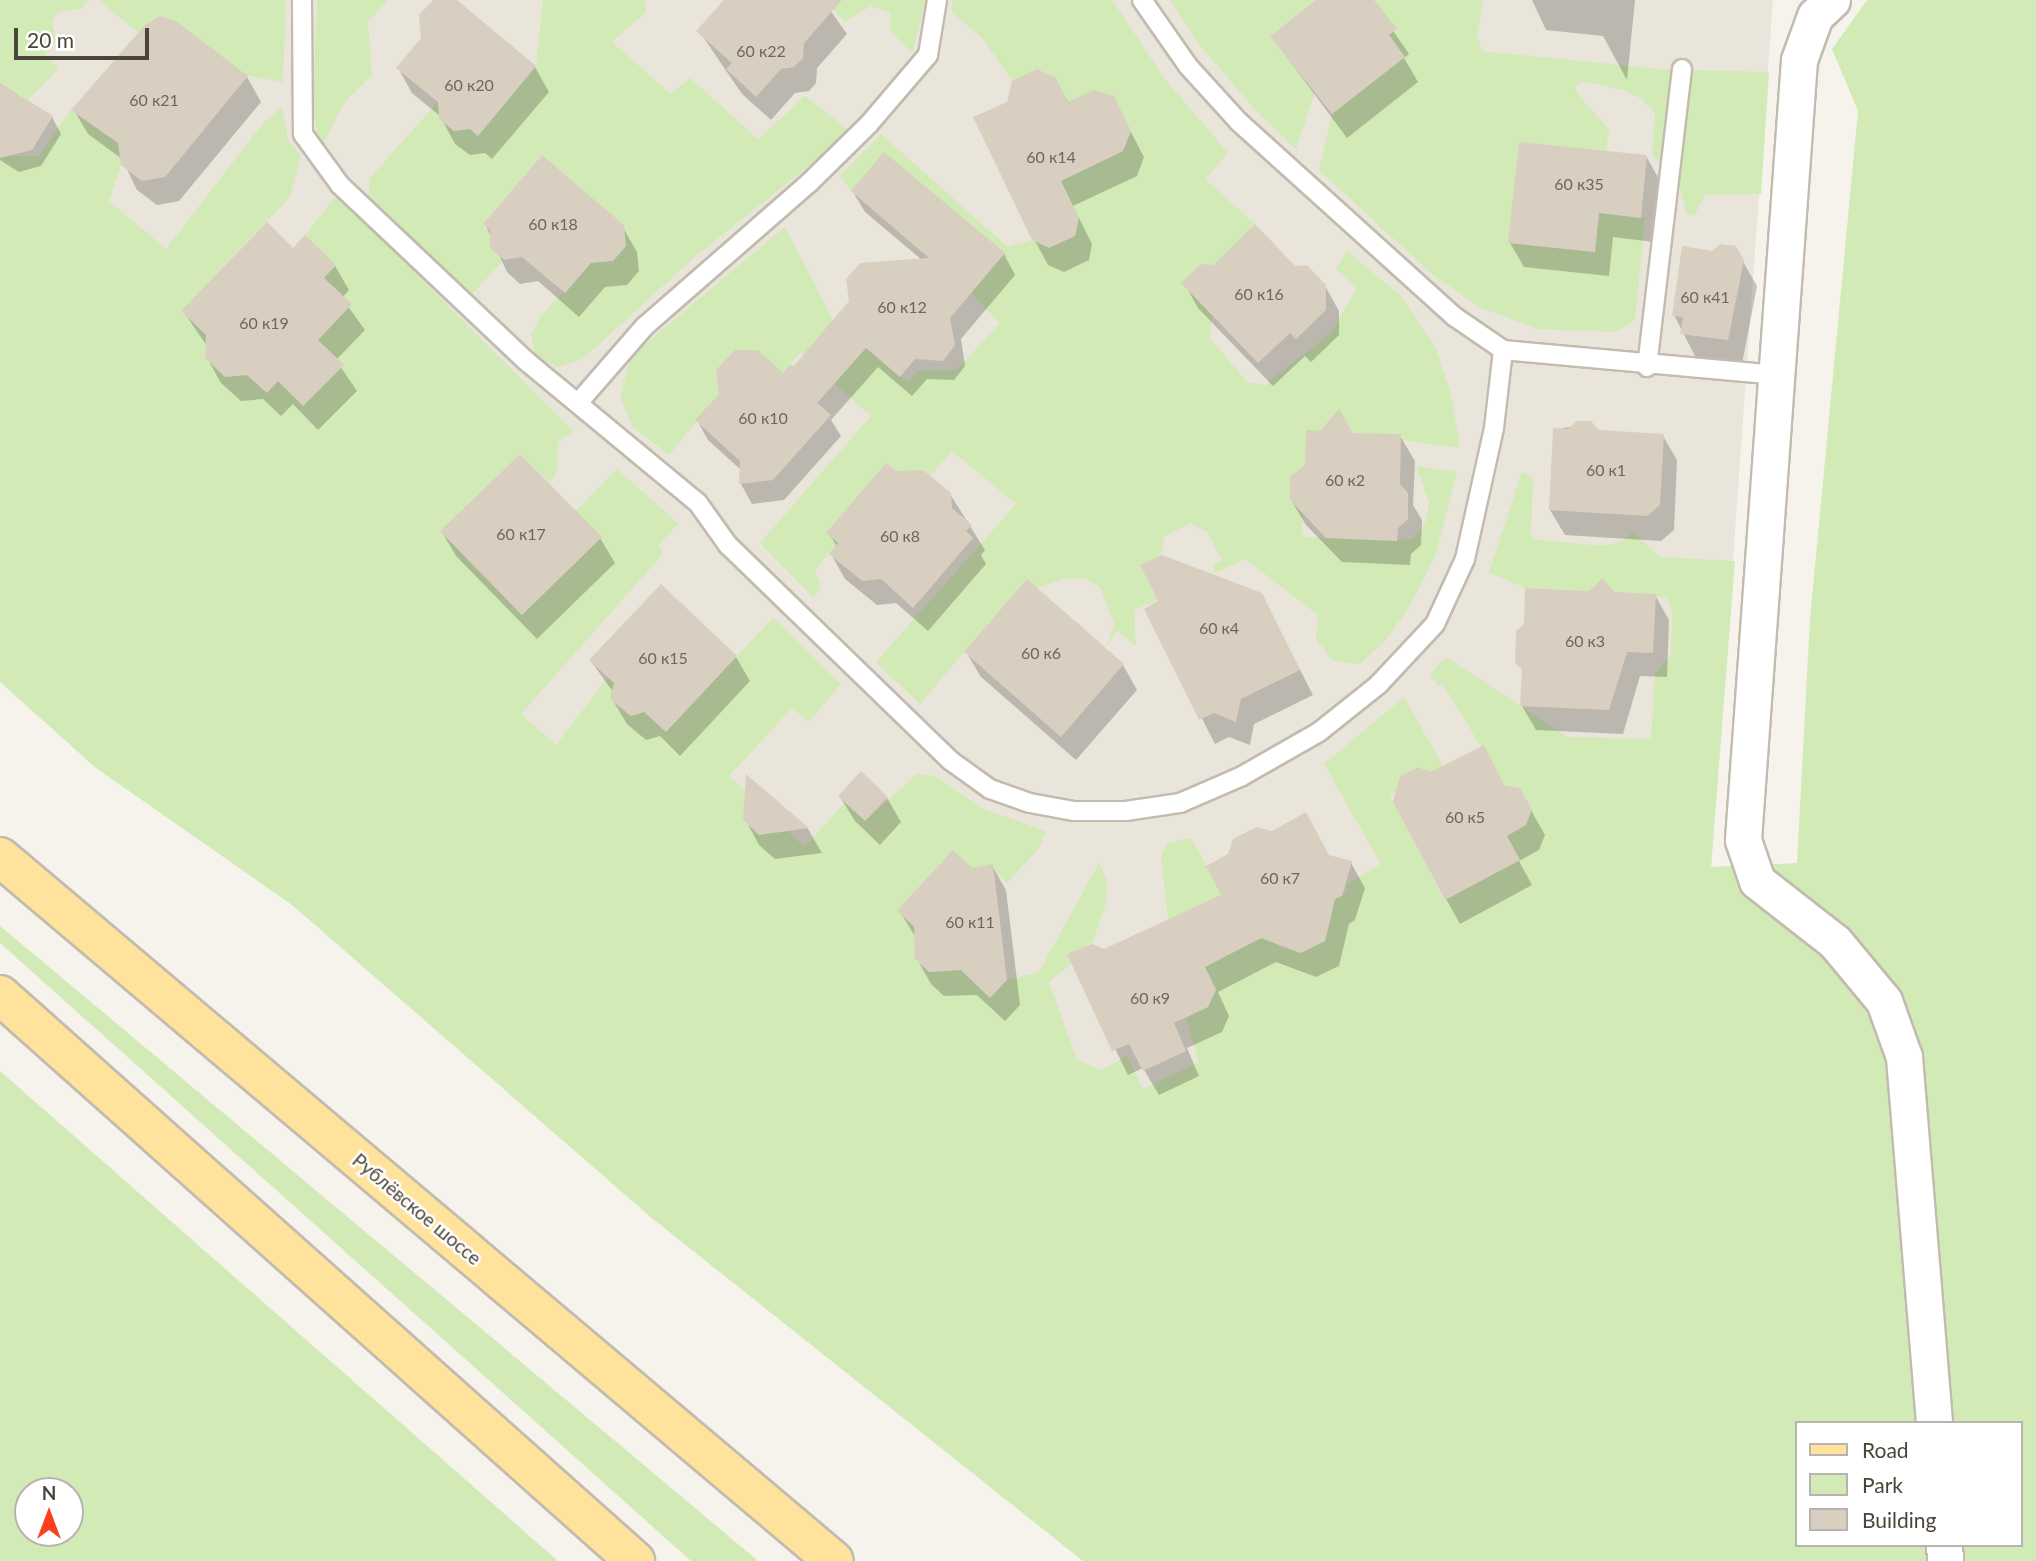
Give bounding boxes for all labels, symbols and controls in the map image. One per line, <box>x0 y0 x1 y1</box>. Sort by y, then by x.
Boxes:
scale bar <box>18 14 152 58</box>
text: 20 m <box>27 27 74 52</box>
house number: 60 к22 <box>736 41 786 61</box>
house number: 60 к20 <box>444 75 494 95</box>
house number: 60 к21 <box>129 90 179 110</box>
house number: 60 к14 <box>1026 147 1076 167</box>
house number: 60 к35 <box>1554 174 1604 194</box>
house number: 60 к18 <box>528 214 578 234</box>
house number: 60 к16 <box>1234 284 1284 304</box>
house number: 60 к41 <box>1680 287 1730 307</box>
house number: 60 к12 <box>877 297 927 317</box>
house number: 60 к19 <box>239 313 289 333</box>
house number: 60 к10 <box>738 408 788 428</box>
house number: 60 к1 <box>1586 460 1626 480</box>
house number: 60 к2 <box>1325 470 1365 490</box>
house number: 60 к17 <box>496 524 546 544</box>
house number: 60 к8 <box>880 526 920 546</box>
house number: 60 к4 <box>1199 618 1239 638</box>
house number: 60 к3 <box>1565 631 1605 651</box>
house number: 60 к6 <box>1021 643 1061 663</box>
house number: 60 к15 <box>638 648 688 668</box>
house number: 60 к5 <box>1445 807 1485 827</box>
house number: 60 к7 <box>1260 868 1300 888</box>
house number: 60 к11 <box>945 912 995 932</box>
house number: 60 к9 <box>1130 988 1170 1008</box>
street label: Рублёвское шоссе <box>348 1149 486 1269</box>
legend <box>1794 1421 2022 1547</box>
text: Road <box>1862 1437 1909 1462</box>
text: Park <box>1862 1472 1903 1497</box>
north arrow <box>14 1477 84 1547</box>
text: N <box>42 1481 56 1504</box>
text: Building <box>1862 1507 1937 1532</box>

